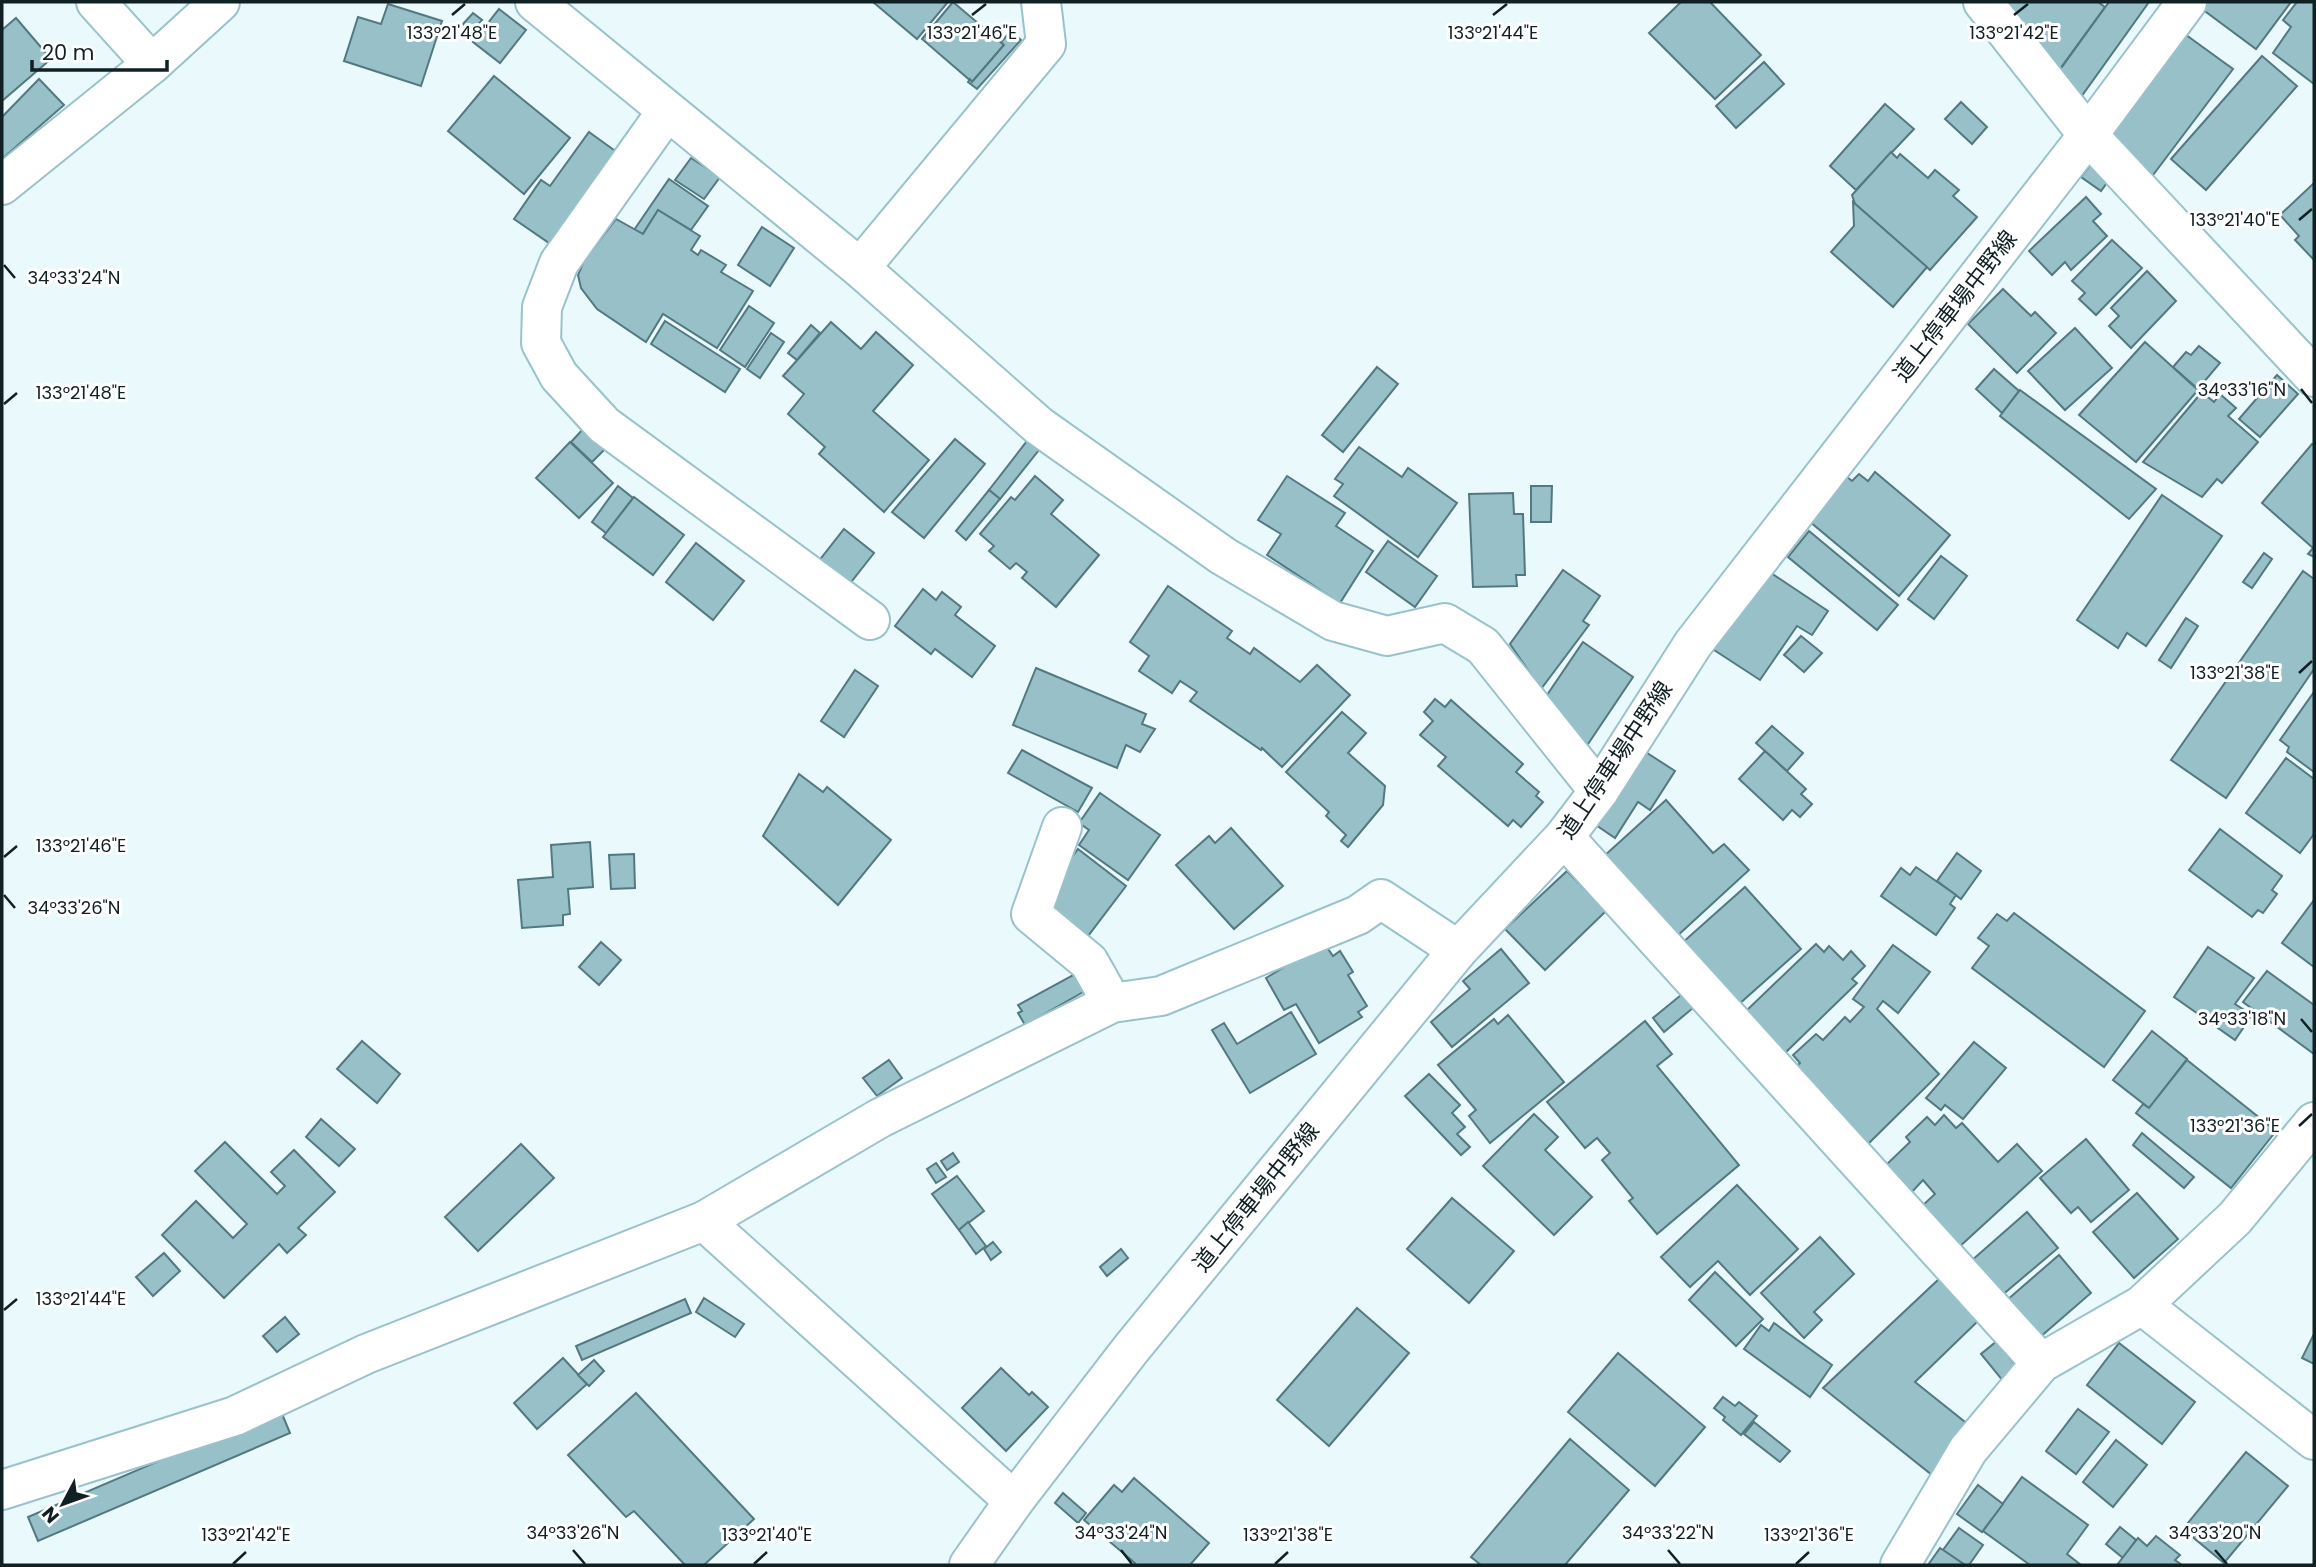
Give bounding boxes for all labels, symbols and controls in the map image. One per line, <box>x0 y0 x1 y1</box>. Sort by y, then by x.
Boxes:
text: 133°21'48"E <box>407 20 497 45</box>
text: 133°21'46"E <box>927 20 1017 45</box>
text: 133°21'44"E <box>1448 20 1538 45</box>
text: 133°21'42"E <box>1969 20 2059 45</box>
scale bar <box>32 28 166 72</box>
text: 20 m <box>42 38 95 67</box>
text: 133°21'40"E <box>2190 207 2280 232</box>
street label: 道上停車場中野線 <box>1886 224 2024 388</box>
text: 34°33'24"N <box>28 265 120 290</box>
text: 34°33'16"N <box>2198 377 2286 402</box>
text: 133°21'48"E <box>36 380 126 405</box>
text: 133°21'38"E <box>2190 660 2280 685</box>
street label: 道上停車場中野線 <box>1550 675 1680 845</box>
text: 133°21'46"E <box>36 833 126 858</box>
text: 34°33'26"N <box>27 895 121 920</box>
text: 34°33'18"N <box>2198 1006 2286 1031</box>
text: 133°21'36"E <box>2190 1113 2280 1138</box>
street label: 道上停車場中野線 <box>1186 1115 1326 1279</box>
text: 133°21'44"E <box>36 1286 126 1311</box>
north arrow <box>28 1469 98 1539</box>
text: N <box>36 1501 65 1529</box>
text: 34°33'26"N <box>526 1520 620 1545</box>
text: 34°33'24"N <box>1075 1520 1167 1545</box>
text: 34°33'22"N <box>1622 1520 1714 1545</box>
text: 34°33'20"N <box>2169 1520 2261 1545</box>
text: 133°21'42"E <box>201 1522 291 1547</box>
text: 133°21'40"E <box>722 1522 812 1547</box>
text: 133°21'38"E <box>1243 1522 1333 1547</box>
text: 133°21'36"E <box>1764 1522 1854 1547</box>

